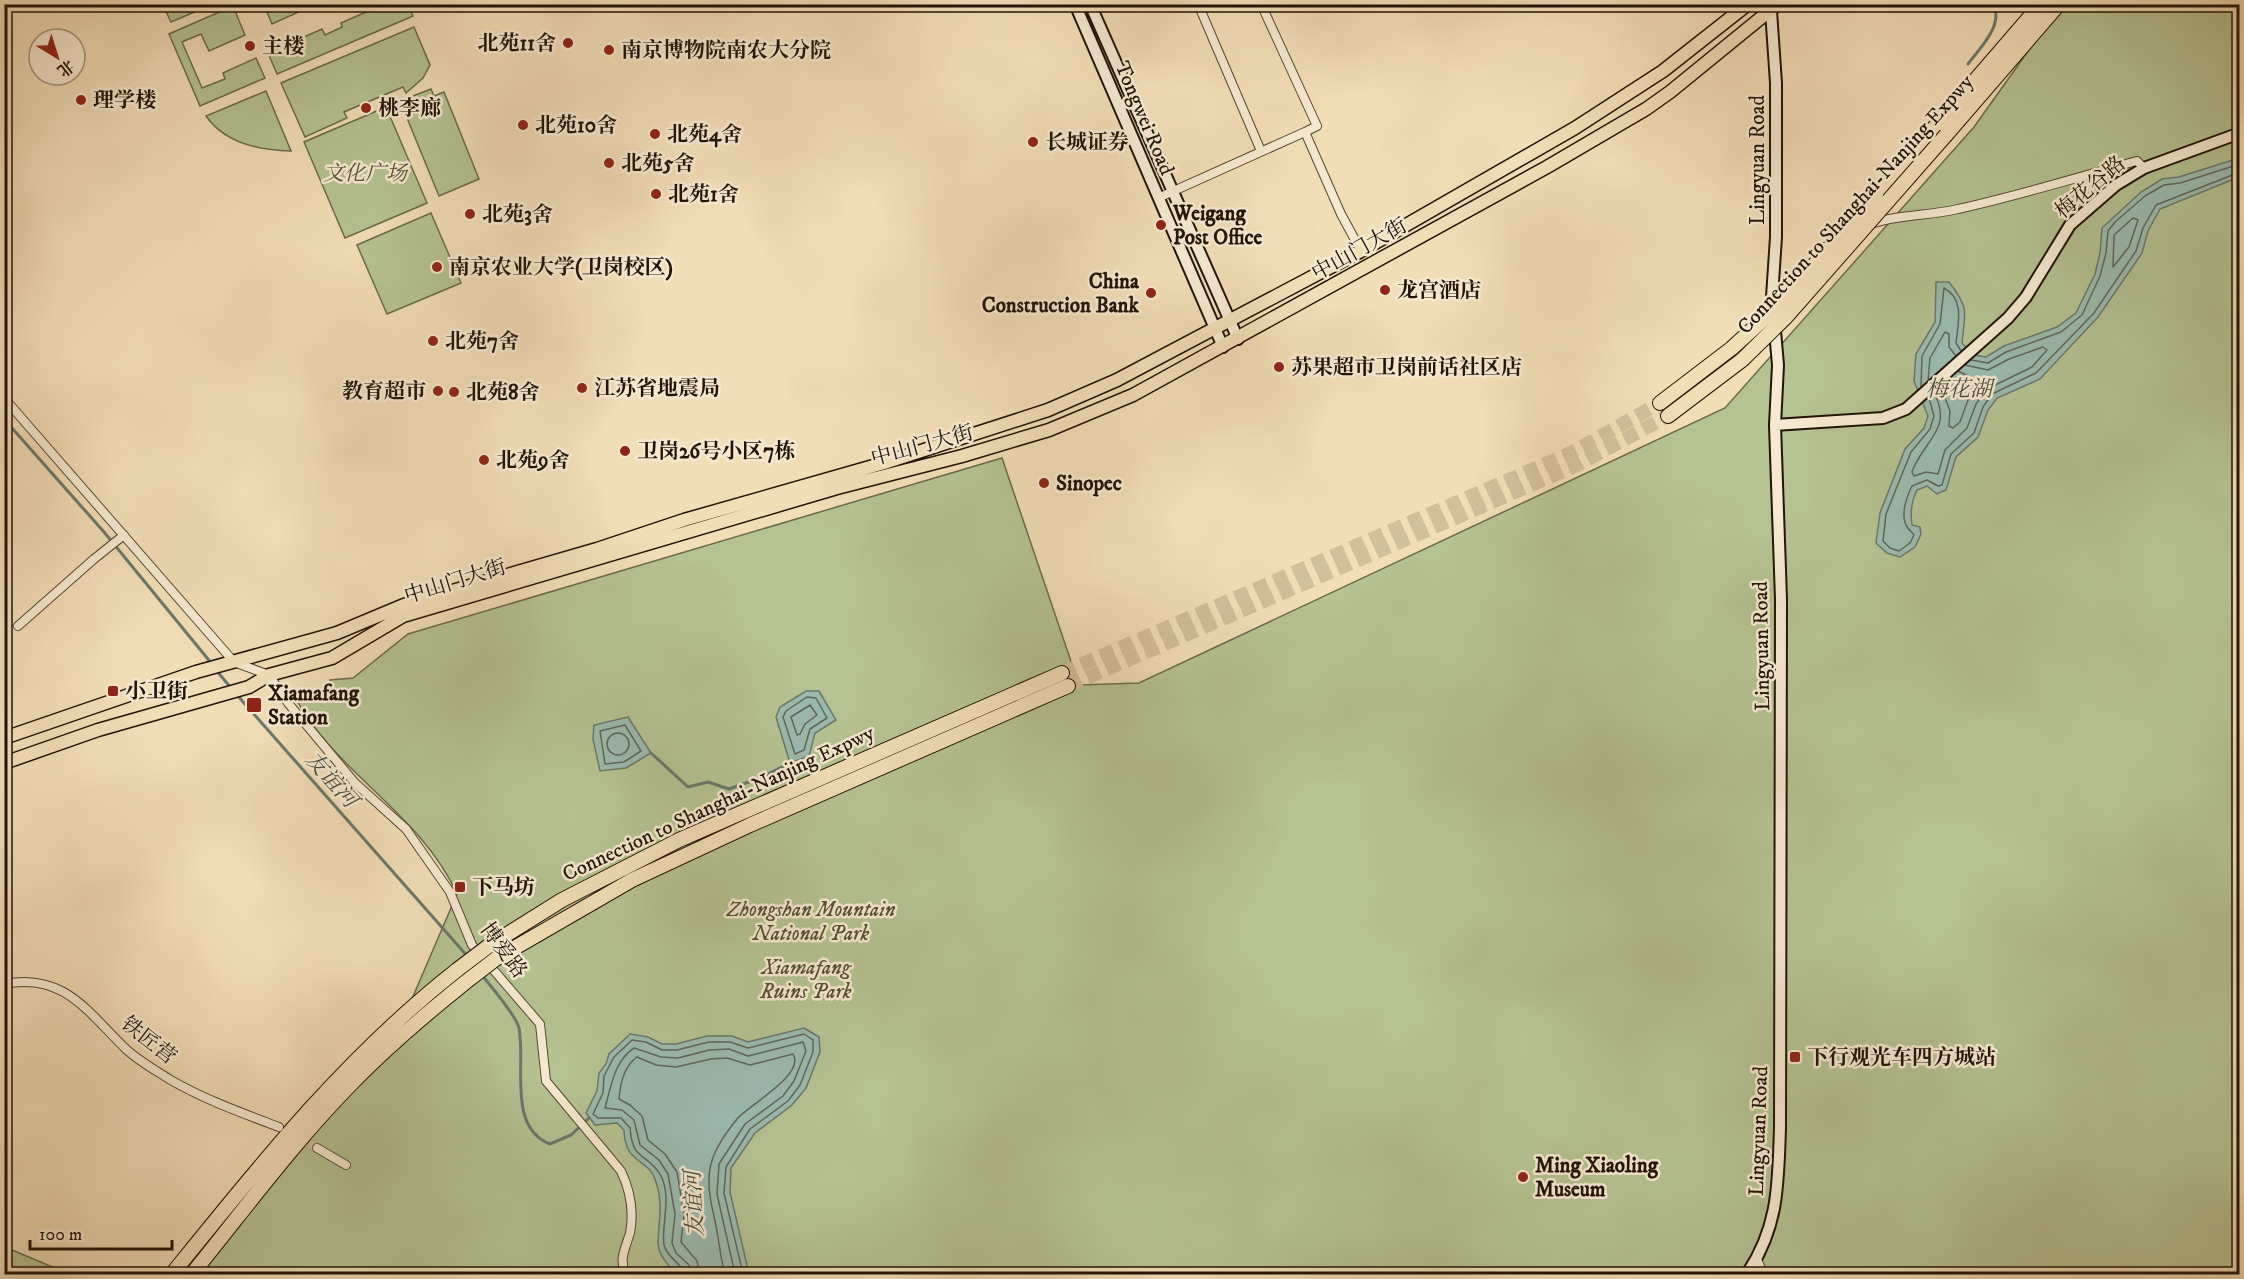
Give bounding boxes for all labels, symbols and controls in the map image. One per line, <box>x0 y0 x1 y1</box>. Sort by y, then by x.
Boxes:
north arrow <box>27 27 87 87</box>
place label: 北苑11舍 <box>478 31 556 57</box>
place label: 主楼 <box>262 34 304 60</box>
marker: 北苑11舍 <box>561 36 575 50</box>
place label: 南京博物院南农大分院 <box>621 38 831 64</box>
marker: 主楼 <box>243 39 257 53</box>
marker: 南京博物院南农大分院 <box>602 43 616 57</box>
text: 北 <box>53 55 78 81</box>
street label: Tongwei Road <box>1108 58 1180 180</box>
street label: Connection to Shanghai-Nanjing Expwy <box>1732 69 1980 340</box>
place label: 理学楼 <box>93 88 156 114</box>
marker: 理学楼 <box>74 93 88 107</box>
street label: Lingyuan Road <box>1745 94 1771 225</box>
place label: 桃李廊 <box>378 96 441 122</box>
marker: 桃李廊 <box>359 101 373 115</box>
place label: 北苑10舍 <box>535 113 617 139</box>
marker: 北苑10舍 <box>516 118 530 132</box>
place label: 北苑4舍 <box>667 122 742 148</box>
marker: 北苑4舍 <box>648 127 662 141</box>
place label: 长城证券 <box>1045 130 1129 156</box>
marker: 长城证券 <box>1026 135 1040 149</box>
place label: 北苑5舍 <box>621 151 694 177</box>
street label: 梅花谷路 <box>2050 151 2131 225</box>
marker: 北苑5舍 <box>602 156 616 170</box>
park label: 文化广场 <box>323 161 409 187</box>
place label: 北苑1舍 <box>668 182 739 208</box>
marker: 北苑1舍 <box>649 187 663 201</box>
place label: Weigang Post Office <box>1172 201 1263 251</box>
place label: 北苑3舍 <box>482 202 553 228</box>
marker: 北苑3舍 <box>463 207 477 221</box>
street label: 中山门大街 <box>1307 213 1412 287</box>
marker: Weigang Post Office <box>1154 218 1168 232</box>
place label: 南京农业大学(卫岗校区) <box>449 255 673 281</box>
marker: 南京农业大学(卫岗校区) <box>430 260 444 274</box>
place label: China Construction Bank <box>982 269 1140 319</box>
place label: 龙宫酒店 <box>1397 278 1481 304</box>
marker: 龙宫酒店 <box>1378 283 1392 297</box>
marker: China Construction Bank <box>1144 286 1158 300</box>
place label: 北苑7舍 <box>445 329 519 355</box>
marker: 北苑7舍 <box>426 334 440 348</box>
place label: 苏果超市卫岗前话社区店 <box>1291 355 1522 381</box>
marker: 苏果超市卫岗前话社区店 <box>1272 360 1286 374</box>
place label: 江苏省地震局 <box>594 376 720 402</box>
water label: 梅花湖 <box>1926 376 1996 403</box>
place label: 教育超市 <box>342 379 426 405</box>
place label: 北苑8舍 <box>466 380 540 406</box>
marker: 江苏省地震局 <box>575 381 589 395</box>
marker: 教育超市 <box>431 384 445 398</box>
marker: 北苑8舍 <box>447 385 461 399</box>
street label: 中山门大街 <box>868 420 976 472</box>
place label: 卫岗26号小区7栋 <box>637 439 795 465</box>
marker: 卫岗26号小区7栋 <box>618 444 632 458</box>
place label: 北苑9舍 <box>496 448 569 474</box>
marker: 北苑9舍 <box>477 453 491 467</box>
place label: Sinopec <box>1056 471 1122 497</box>
marker: Sinopec <box>1037 476 1051 490</box>
street label: 中山门大街 <box>401 554 509 610</box>
street label: Lingyuan Road <box>1748 580 1776 711</box>
place label: 小卫街 <box>125 679 188 705</box>
place label: Xiamafang Station <box>268 681 360 731</box>
marker: 小卫街 <box>106 684 120 698</box>
marker: Xiamafang Station <box>245 696 263 714</box>
street label: Connection to Shanghai-Nanjing Expwy <box>558 720 879 888</box>
water label: 友谊河 <box>299 746 366 817</box>
place label: 下马坊 <box>472 875 535 901</box>
marker: 下马坊 <box>453 880 467 894</box>
park label: Zhongshan Mountain National Park <box>726 897 896 947</box>
street label: 博爱路 <box>474 917 532 984</box>
park label: Xiamafang Ruins Park <box>759 955 852 1005</box>
street label: 铁匠营 <box>116 1011 181 1070</box>
place label: 下行观光车四方城站 <box>1807 1045 1996 1071</box>
marker: 下行观光车四方城站 <box>1788 1050 1802 1064</box>
street label: Lingyuan Road <box>1744 1065 1774 1196</box>
place label: Ming Xiaoling Museum <box>1535 1153 1659 1203</box>
water label: 友谊河 <box>679 1166 710 1238</box>
marker: Ming Xiaoling Museum <box>1516 1170 1530 1184</box>
scale bar <box>30 1213 172 1251</box>
text: 100 m <box>39 1224 82 1246</box>

